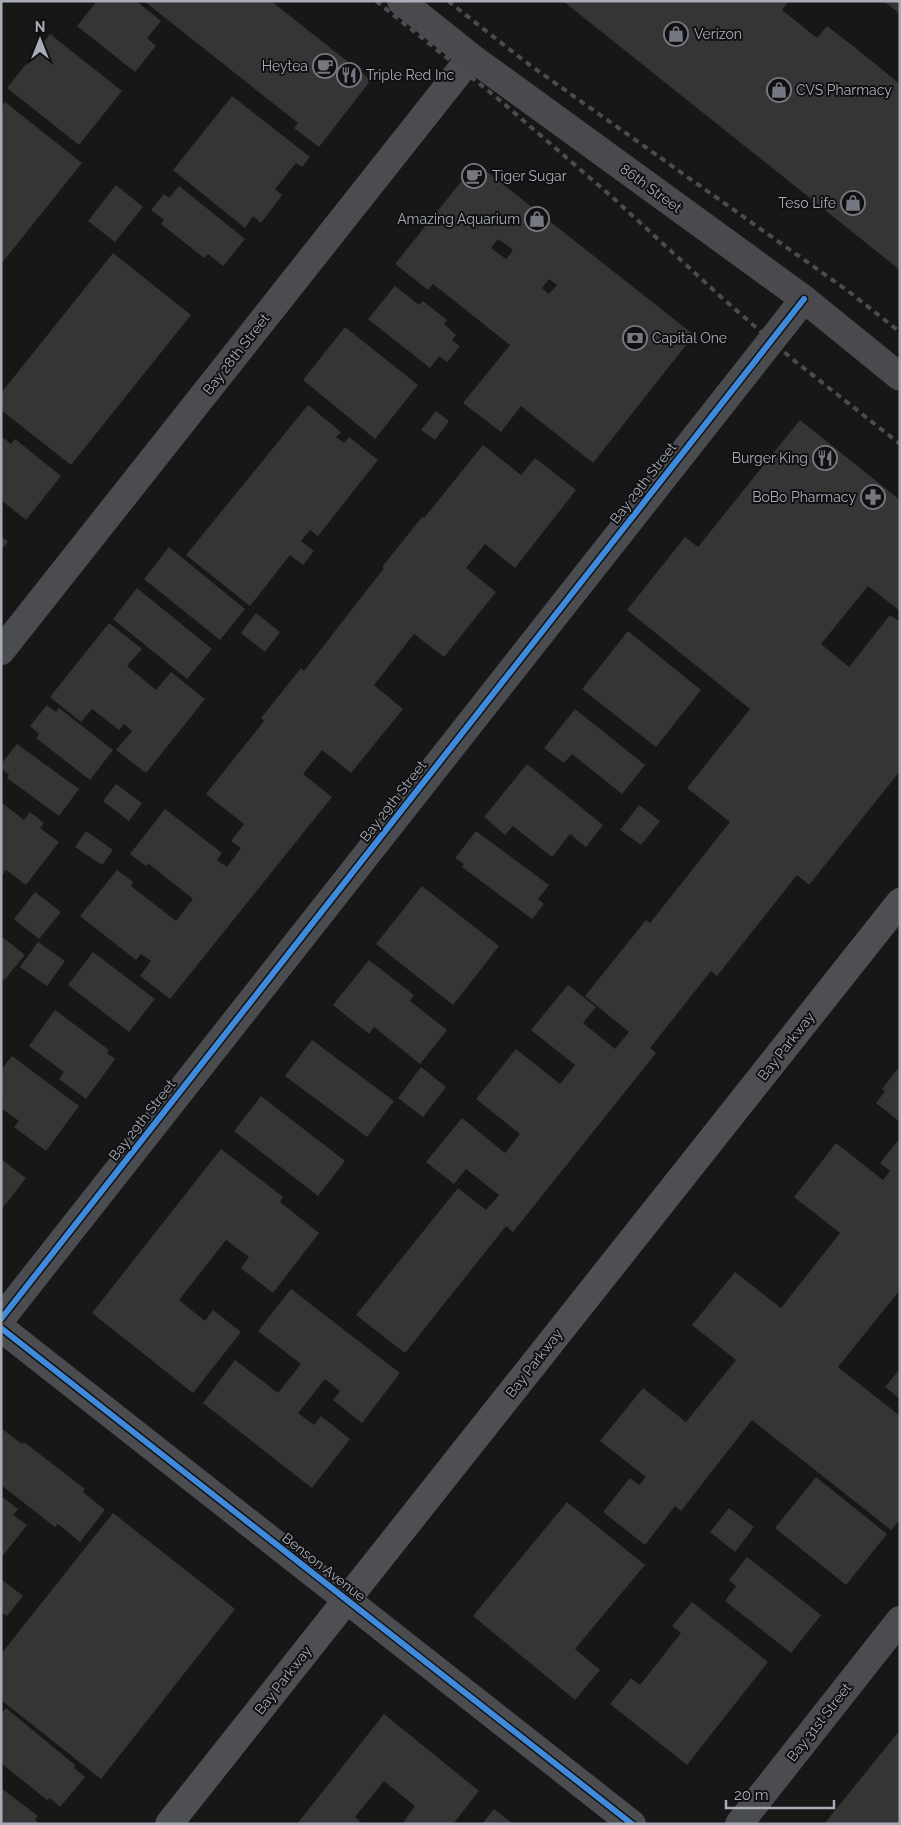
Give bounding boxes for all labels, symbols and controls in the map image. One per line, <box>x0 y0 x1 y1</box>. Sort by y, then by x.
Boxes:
north arrow <box>15 15 65 65</box>
text: N <box>35 19 45 35</box>
shop icon: Verizon <box>663 21 689 47</box>
place label: Verizon <box>694 26 742 42</box>
cafe icon: Heytea <box>312 53 338 79</box>
place label: Heytea <box>262 58 308 74</box>
restaurant icon: Triple Red Inc <box>336 62 362 88</box>
place label: Triple Red Inc <box>366 67 455 83</box>
shop icon: CVS Pharmacy <box>766 77 792 103</box>
place label: CVS Pharmacy <box>796 82 892 98</box>
street label: 86th Street <box>617 160 685 216</box>
cafe icon: Tiger Sugar <box>461 163 487 189</box>
place label: Tiger Sugar <box>492 168 567 184</box>
shop icon: Teso Life <box>840 190 866 216</box>
place label: Teso Life <box>778 195 836 211</box>
shop icon: Amazing Aquarium <box>524 206 550 232</box>
place label: Amazing Aquarium <box>397 211 520 227</box>
street label: Bay 28th Street <box>199 310 273 398</box>
bank icon: Capital One <box>622 325 648 351</box>
place label: Capital One <box>652 330 727 346</box>
street label: Bay 29th Street <box>606 439 680 527</box>
restaurant icon: Burger King <box>812 445 838 471</box>
place label: Burger King <box>732 450 808 466</box>
pharmacy icon: BoBo Pharmacy <box>860 484 886 510</box>
place label: BoBo Pharmacy <box>752 489 856 505</box>
street label: Bay 29th Street <box>356 757 430 845</box>
street label: Bay Parkway <box>754 1008 818 1083</box>
street label: Bay 29th Street <box>105 1076 179 1164</box>
street label: Bay Parkway <box>502 1325 566 1400</box>
street label: Benson Avenue <box>279 1530 369 1604</box>
street label: Bay Parkway <box>251 1642 315 1717</box>
street label: Bay 31st Street <box>784 1679 855 1764</box>
scale bar <box>726 1778 834 1810</box>
text: 20 m <box>734 1786 769 1804</box>

